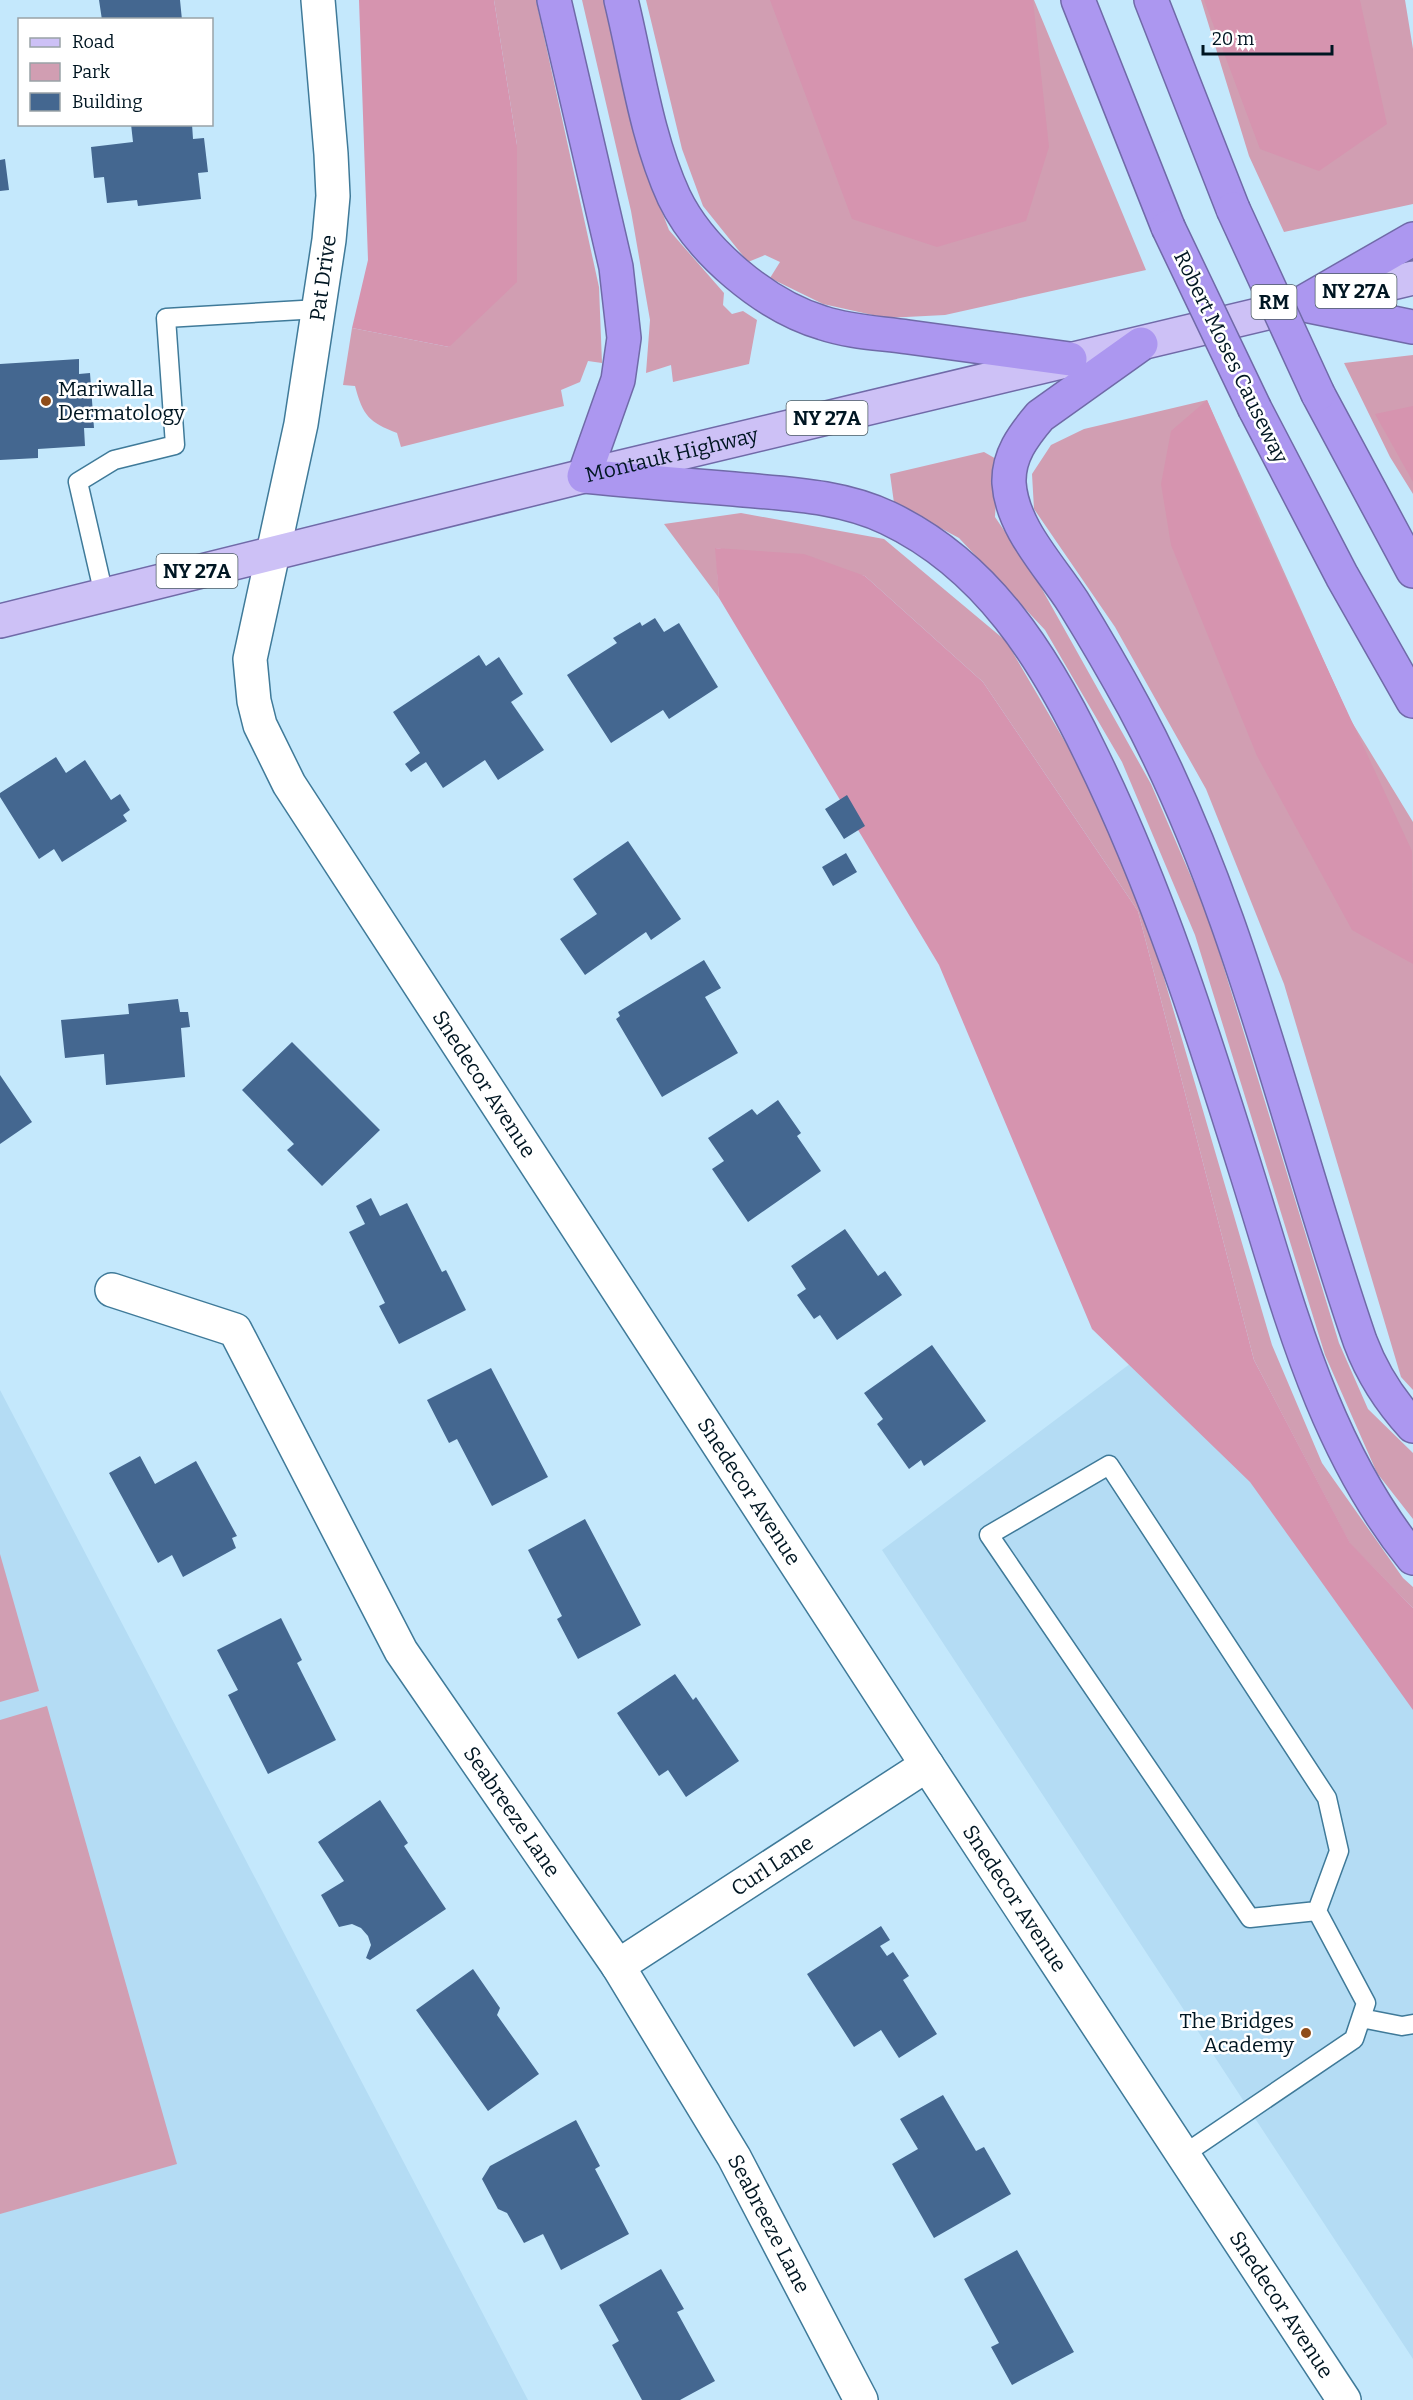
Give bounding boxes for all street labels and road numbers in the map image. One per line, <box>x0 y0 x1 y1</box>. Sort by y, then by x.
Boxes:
street label: Pat Drive <box>304 233 342 323</box>
street label: Robert Moses Causeway <box>1168 246 1294 468</box>
road number: NY 27A <box>1316 274 1396 308</box>
road number: RM <box>1252 285 1296 319</box>
road number: NY 27A <box>786 401 868 435</box>
street label: Montauk Highway <box>583 422 762 488</box>
road number: NY 27A <box>156 554 238 588</box>
street label: Snedecor Avenue <box>427 1006 542 1163</box>
street label: Snedecor Avenue <box>692 1413 807 1570</box>
street label: Seabreeze Lane <box>458 1742 566 1882</box>
street label: Snedecor Avenue <box>957 1820 1072 1977</box>
street label: Curl Lane <box>726 1829 818 1902</box>
street label: Seabreeze Lane <box>722 2150 816 2297</box>
street label: Snedecor Avenue <box>1224 2226 1339 2383</box>

